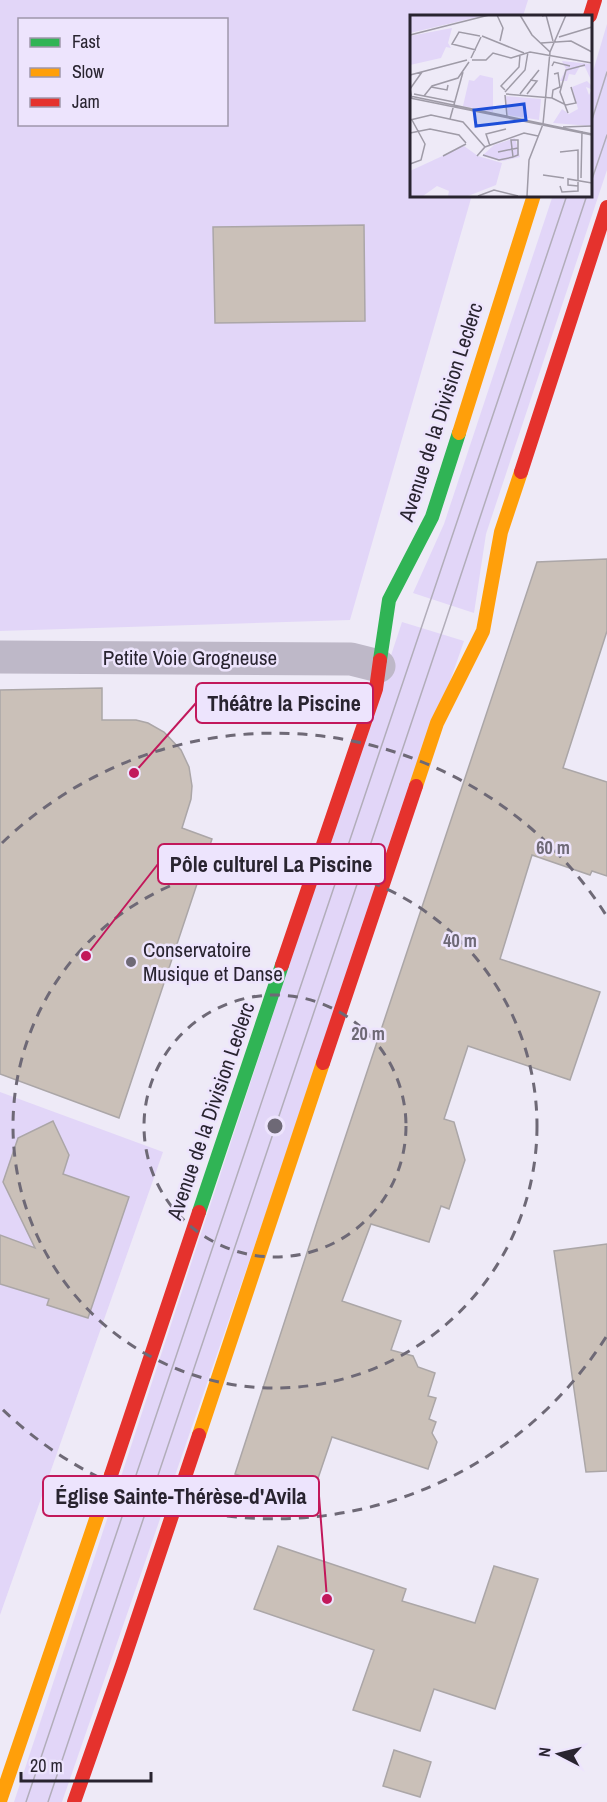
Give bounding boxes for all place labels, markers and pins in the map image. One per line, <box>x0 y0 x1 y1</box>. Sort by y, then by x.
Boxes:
callout: Théâtre la Piscine <box>196 683 373 723</box>
callout: Pôle culturel La Piscine <box>158 844 385 884</box>
place label: Conservatoire Musique et Danse <box>143 935 283 988</box>
marker: Conservatoire Musique et Danse <box>124 955 138 969</box>
centre of rings <box>265 1116 285 1136</box>
callout: Église Sainte-Thérèse-d'Avila <box>43 1476 319 1516</box>

